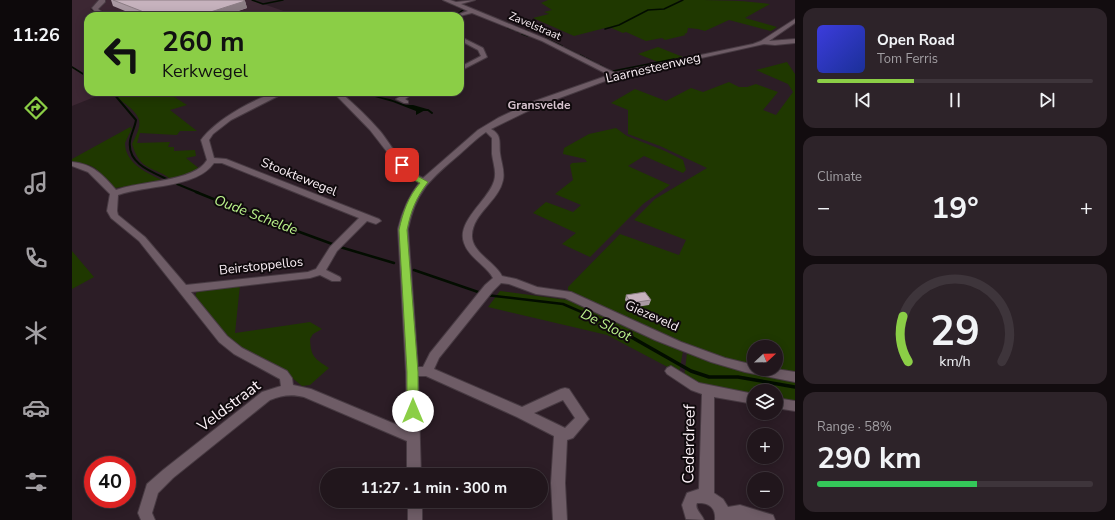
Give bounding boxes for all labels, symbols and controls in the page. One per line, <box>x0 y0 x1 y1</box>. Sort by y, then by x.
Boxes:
street label: Zavelstraat <box>507 8 563 44</box>
text: 11:26 <box>12 23 60 47</box>
text: 260 m <box>162 23 245 61</box>
icon: left <box>96 28 148 80</box>
text: Open Road <box>877 30 955 50</box>
street label: Laarnesteenweg <box>604 48 702 88</box>
text: Tom Ferris <box>877 50 938 68</box>
text: Kerkwegel <box>162 59 248 83</box>
icon: previous <box>852 89 874 111</box>
icon: pause <box>944 89 966 111</box>
icon: next <box>1036 89 1058 111</box>
icon: directions <box>22 94 50 122</box>
district label: Gransvelde <box>508 97 571 113</box>
pin <box>385 148 419 182</box>
street label: Stooktewegel <box>258 154 340 201</box>
icon: arrive <box>391 154 413 176</box>
text: Climate <box>817 168 862 186</box>
icon: music <box>22 169 50 197</box>
text: 19° <box>931 188 979 229</box>
water label: Oude Schelde <box>212 190 301 240</box>
text: − <box>817 193 830 223</box>
text: + <box>1080 193 1093 223</box>
icon: phone <box>22 244 50 272</box>
street label: Beirstoppellos <box>218 253 304 279</box>
street label: Giezeveld <box>622 296 682 336</box>
text: 29 <box>930 303 980 360</box>
water label: De Sloot <box>577 304 636 346</box>
icon: climate <box>22 319 50 347</box>
north arrow <box>747 340 783 376</box>
map controls <box>747 340 783 508</box>
text: km/h <box>939 352 971 371</box>
street label: Veldstraat <box>192 375 265 438</box>
button: layers <box>747 384 783 420</box>
position arrow <box>392 390 434 432</box>
icon: car <box>22 394 50 422</box>
street label: Cederdreef <box>677 403 701 484</box>
text: Range · 58% <box>817 418 892 436</box>
button: + <box>747 428 783 464</box>
text: 290 km <box>817 438 922 479</box>
speed limit sign: 40 <box>84 456 136 508</box>
icon: filters <box>22 468 50 496</box>
button: − <box>747 472 783 508</box>
text: 11:27 · 1 min · 300 m <box>361 478 507 498</box>

